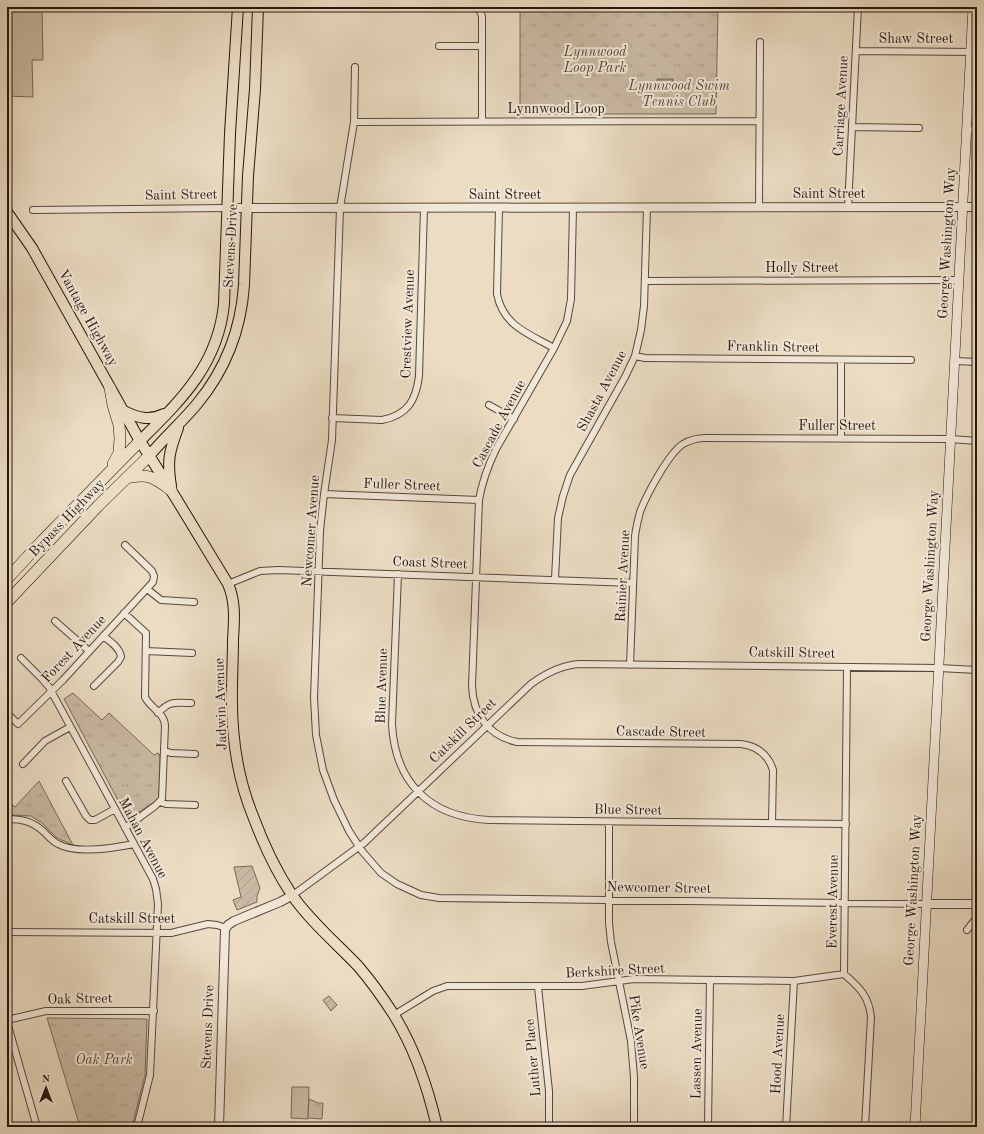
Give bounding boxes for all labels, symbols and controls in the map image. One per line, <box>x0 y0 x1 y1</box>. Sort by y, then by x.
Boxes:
street label: Shaw Street <box>879 32 953 46</box>
park label: Lynnwood Loop Park <box>562 45 627 76</box>
street label: Carriage Avenue <box>831 55 851 157</box>
park label: Lynnwood Swim Tennis Club <box>627 79 730 109</box>
street label: Lynnwood Loop <box>507 102 605 116</box>
street label: George Washington Way <box>936 166 958 319</box>
street label: Saint Street <box>144 187 218 203</box>
street label: Saint Street <box>793 187 866 201</box>
street label: Saint Street <box>469 188 542 202</box>
street label: Stevens Drive <box>222 203 240 289</box>
street label: Holly Street <box>765 261 839 275</box>
street label: Vantage Highway <box>56 267 121 369</box>
street label: Crestview Avenue <box>399 269 417 379</box>
street label: Franklin Street <box>726 339 820 355</box>
street label: Shasta Avenue <box>575 348 629 434</box>
street label: Cascade Avenue <box>470 378 528 470</box>
street label: Fuller Street <box>798 419 876 433</box>
street label: Newcomer Avenue <box>300 475 322 587</box>
street label: Bypass Highway <box>27 476 108 559</box>
street label: Fuller Street <box>363 477 441 493</box>
street label: George Washington Way <box>919 489 941 642</box>
street label: Rainier Avenue <box>614 529 632 623</box>
street label: Coast Street <box>392 555 468 571</box>
street label: Forest Avenue <box>39 612 109 686</box>
street label: Catskill Street <box>748 645 836 661</box>
street label: Blue Avenue <box>374 648 390 724</box>
street label: Jadwin Avenue <box>212 658 230 750</box>
street label: Catskill Street <box>427 696 499 766</box>
street label: Cascade Street <box>616 724 706 740</box>
street label: Mahan Avenue <box>116 795 170 881</box>
street label: Blue Street <box>594 802 662 818</box>
street label: George Washington Way <box>902 813 924 966</box>
street label: Everest Avenue <box>825 855 841 949</box>
street label: Newcomer Street <box>606 880 712 896</box>
street label: Catskill Street <box>89 912 176 926</box>
street label: Berkshire Street <box>565 961 665 981</box>
street label: Stevens Drive <box>200 985 216 1069</box>
street label: Oak Street <box>47 991 113 1007</box>
street label: Pike Avenue <box>626 994 652 1070</box>
street label: Lassen Avenue <box>689 1008 705 1100</box>
street label: Hood Avenue <box>769 1013 787 1095</box>
street label: Luther Place <box>523 1018 543 1098</box>
park label: Oak Park <box>75 1053 133 1067</box>
north arrow <box>26 1068 66 1108</box>
text: N <box>42 1074 51 1085</box>

